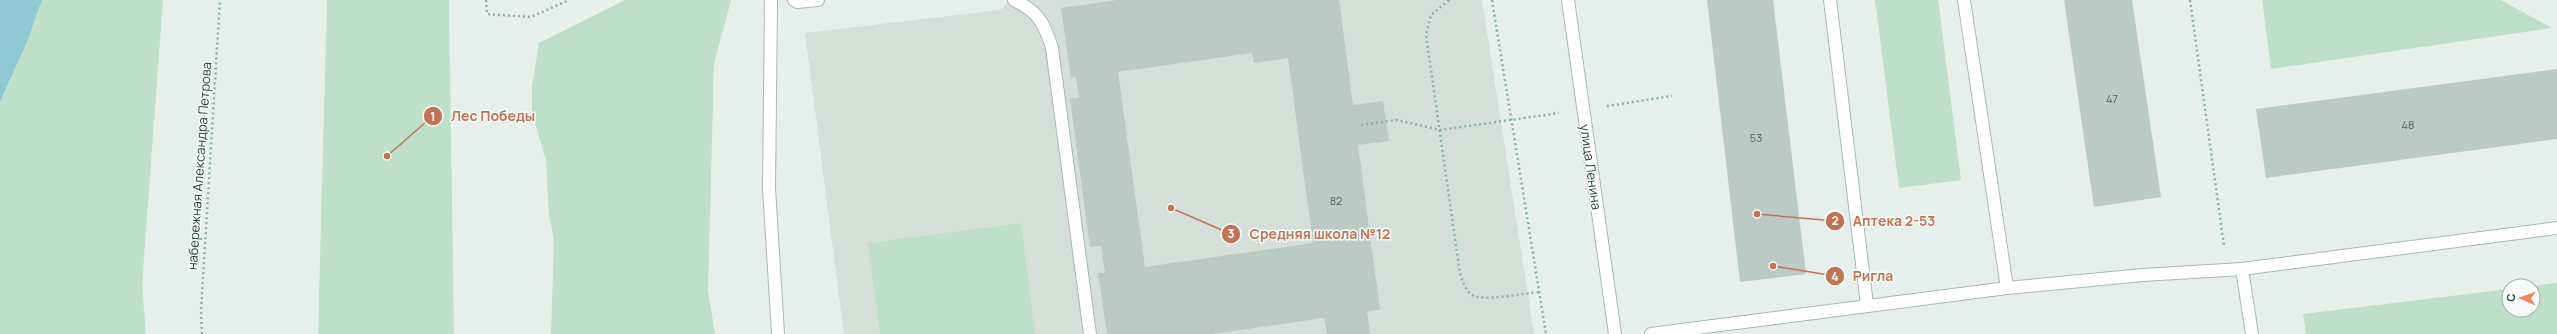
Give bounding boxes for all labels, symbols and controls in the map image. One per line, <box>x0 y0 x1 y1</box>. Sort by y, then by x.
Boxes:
street label: набережная Александра Петрова <box>183 61 215 271</box>
house number: 47 <box>2106 91 2118 106</box>
callout: Лес Победы <box>423 103 544 129</box>
text: Лес Победы <box>451 106 535 125</box>
text: 1 <box>430 108 436 125</box>
house number: 48 <box>2402 117 2414 132</box>
street label: улица Ленина <box>1576 123 1606 211</box>
house number: 53 <box>1750 130 1762 145</box>
house number: 82 <box>1330 193 1342 208</box>
callout: Аптека 2-53 <box>1825 208 1944 234</box>
text: Аптека 2-53 <box>1853 211 1935 230</box>
text: 2 <box>1831 212 1839 229</box>
callout: Средняя школа №12 <box>1221 221 1398 247</box>
text: Средняя школа №12 <box>1250 224 1390 243</box>
text: 3 <box>1228 225 1235 242</box>
callout: Ригла <box>1825 263 1901 289</box>
text: Ригла <box>1853 266 1893 285</box>
text: 4 <box>1831 268 1839 285</box>
north arrow <box>2501 278 2541 318</box>
text: С <box>2503 293 2518 302</box>

